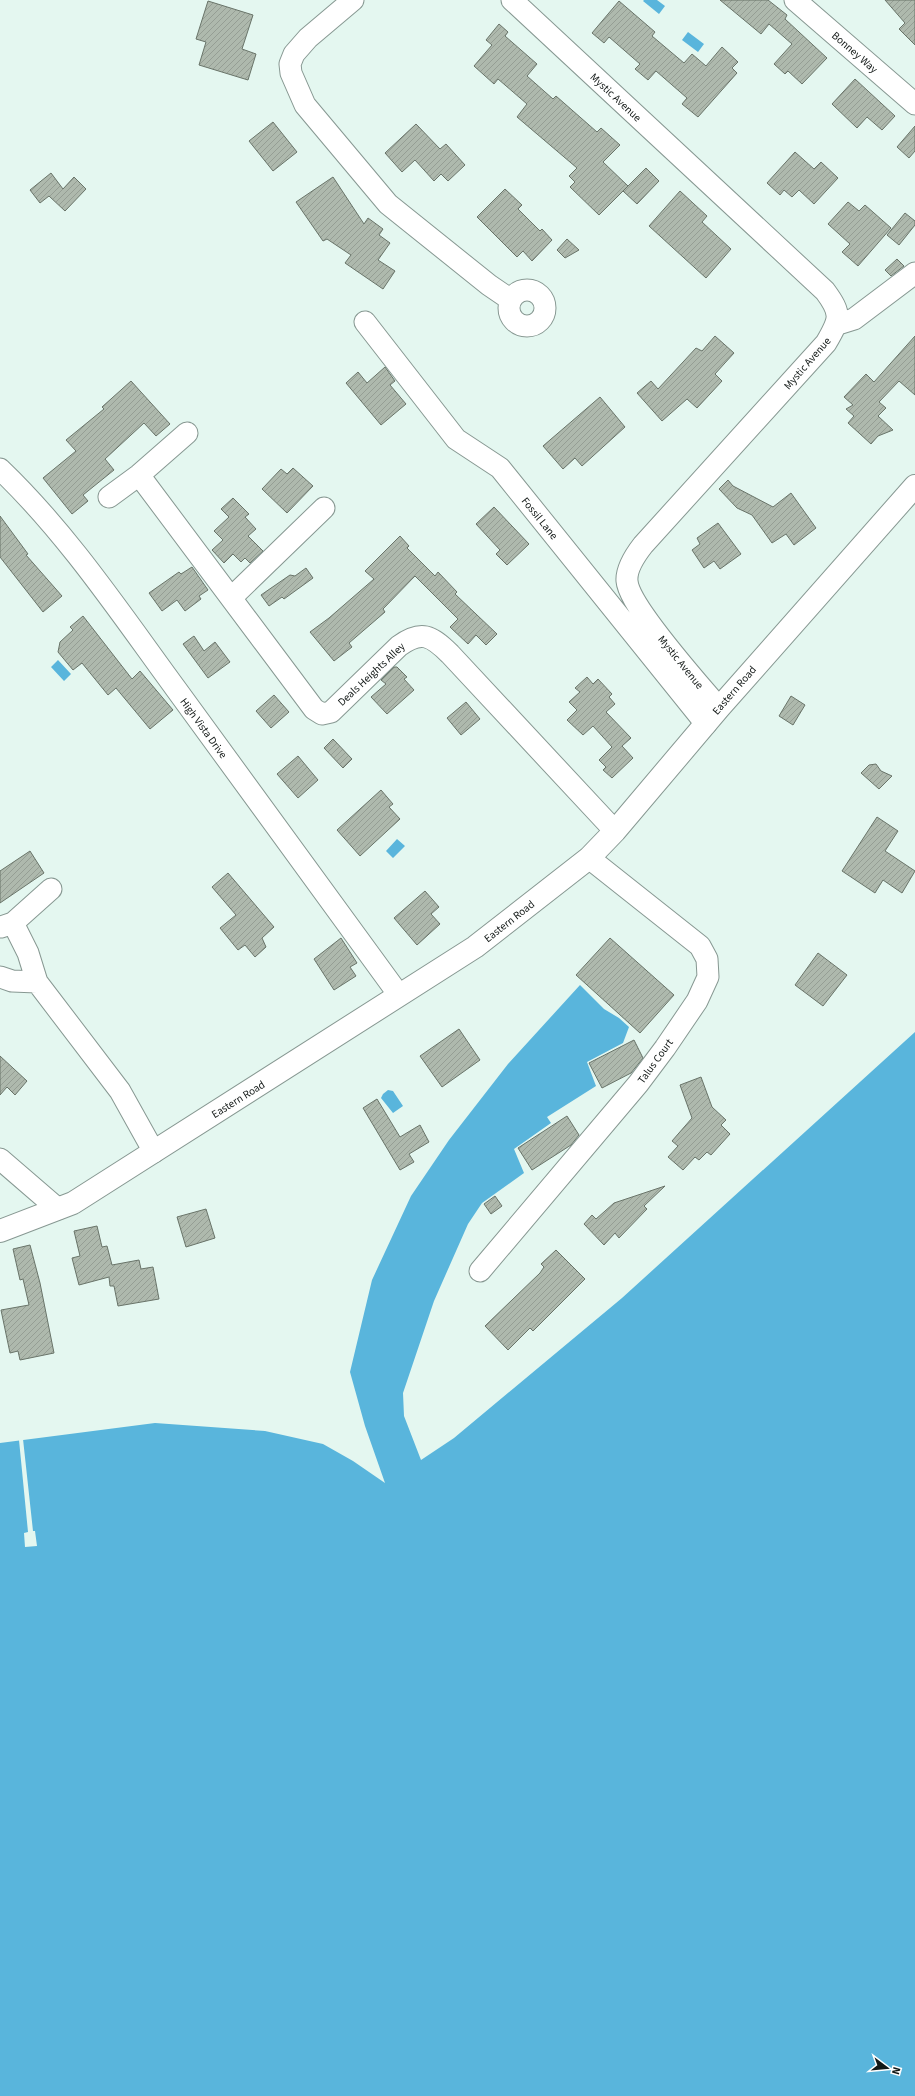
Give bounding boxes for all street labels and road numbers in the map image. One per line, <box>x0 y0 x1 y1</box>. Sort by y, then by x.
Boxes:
street label: Bonney Way <box>828 28 881 77</box>
street label: Mystic Avenue <box>587 70 645 125</box>
street label: Mystic Avenue <box>780 333 835 393</box>
street label: Fossil Lane <box>518 494 562 543</box>
street label: Mystic Avenue <box>654 632 707 693</box>
street label: Deals Heights Alley <box>335 639 408 709</box>
street label: Eastern Road <box>709 663 760 718</box>
street label: High Vista Drive <box>177 695 231 762</box>
street label: Eastern Road <box>481 897 538 946</box>
street label: Talus Court <box>634 1036 677 1087</box>
street label: Eastern Road <box>209 1077 268 1122</box>

